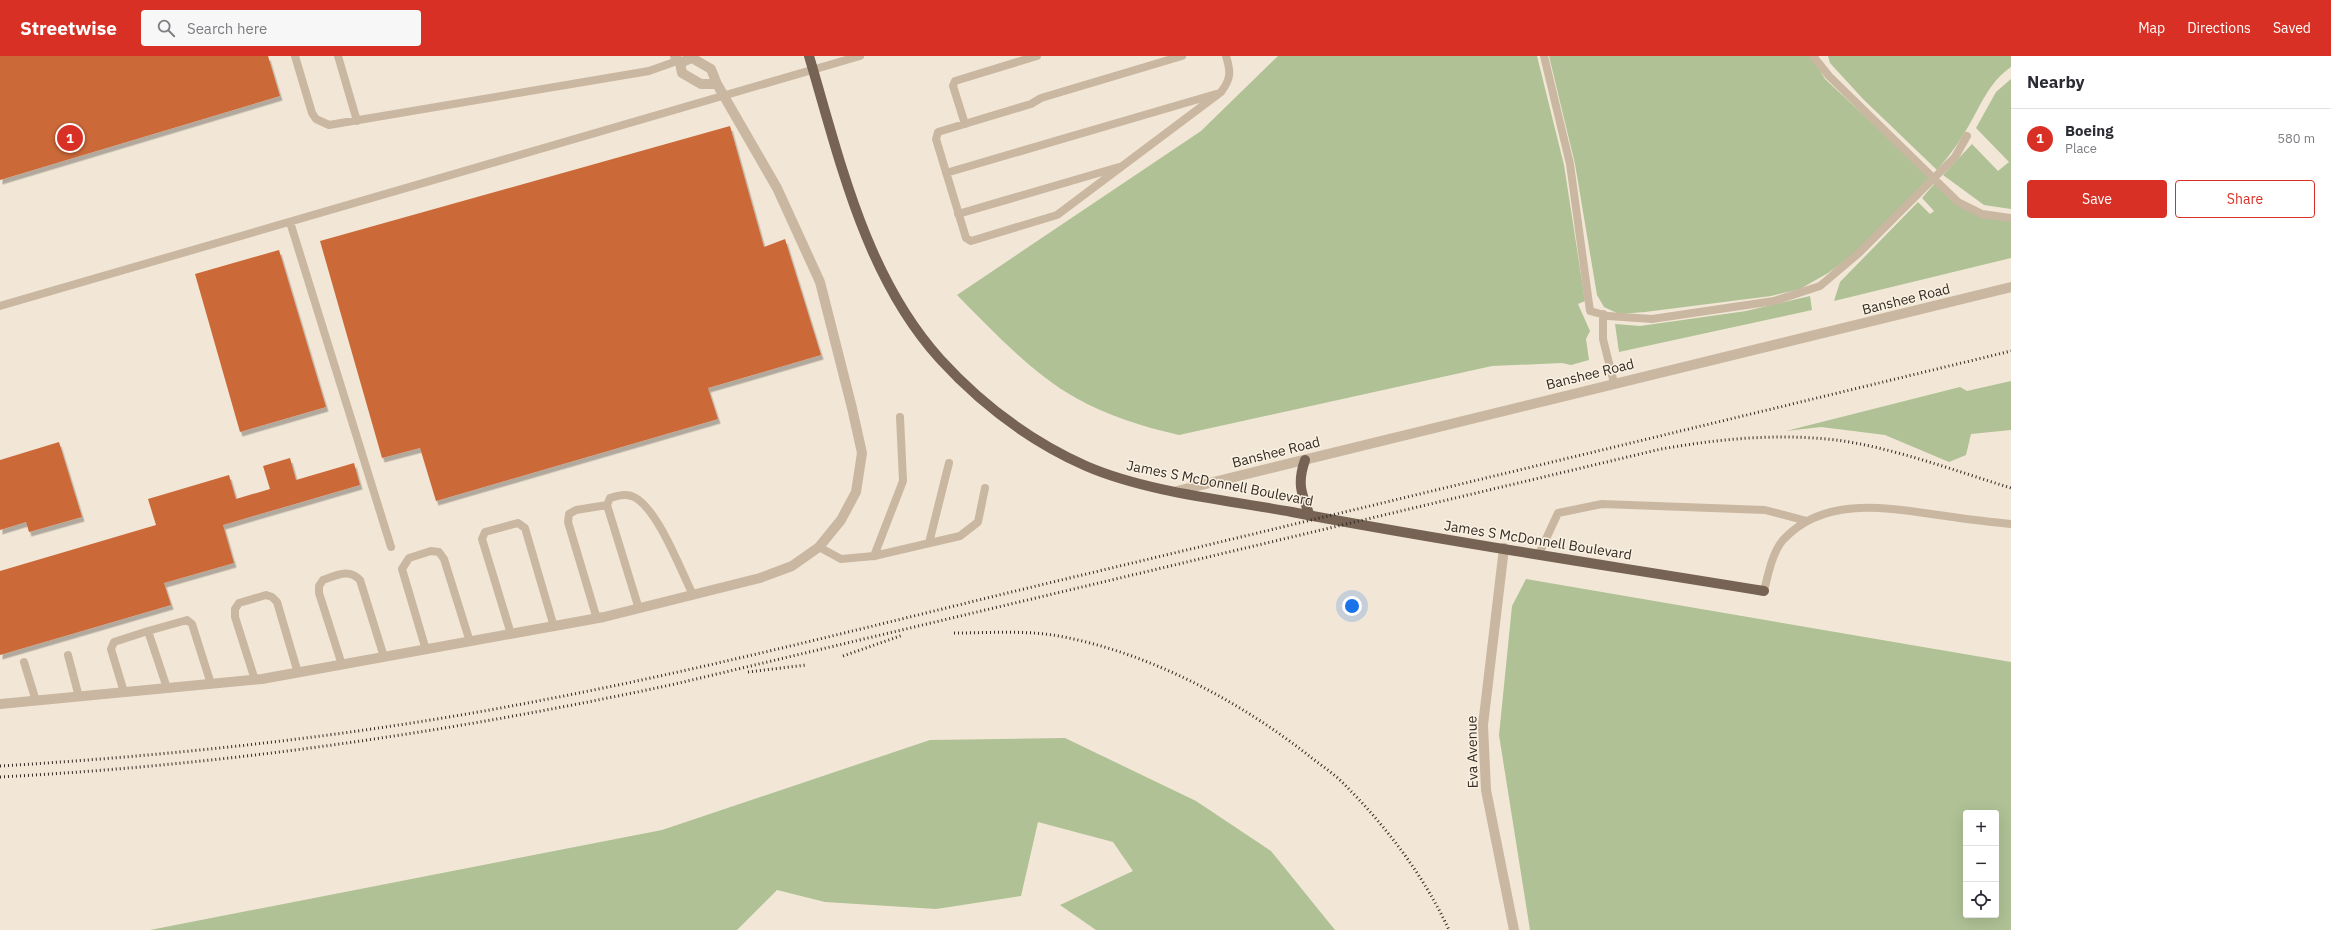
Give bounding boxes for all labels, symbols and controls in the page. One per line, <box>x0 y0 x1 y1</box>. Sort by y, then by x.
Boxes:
search box <box>141 10 421 46</box>
text: Streetwise <box>20 16 117 40</box>
icon: search <box>155 17 177 39</box>
text: Search here <box>187 19 267 38</box>
text: Map <box>2138 19 2165 37</box>
text: Directions <box>2187 19 2251 37</box>
text: Saved <box>2273 19 2311 37</box>
text: Nearby <box>2027 71 2085 93</box>
text: Boeing <box>2065 121 2113 140</box>
pin: 1 <box>57 123 83 153</box>
text: 1 <box>2036 130 2044 147</box>
text: 580 m <box>2277 130 2315 147</box>
text: Place <box>2065 140 2097 157</box>
button: Save <box>2027 180 2167 218</box>
button: Share <box>2175 180 2315 218</box>
street label: Banshee Road <box>1860 279 1952 319</box>
street label: Banshee Road <box>1544 354 1636 394</box>
street label: Banshee Road <box>1230 432 1322 472</box>
street label: James S McDonnell Boulevard <box>1125 456 1315 510</box>
street label: James S McDonnell Boulevard <box>1443 516 1633 564</box>
your location <box>1342 596 1362 616</box>
street label: Eva Avenue <box>1462 715 1482 788</box>
map controls <box>1963 810 1999 918</box>
button: + <box>1963 810 1999 846</box>
button: − <box>1963 846 1999 882</box>
button: locate <box>1963 882 1999 918</box>

